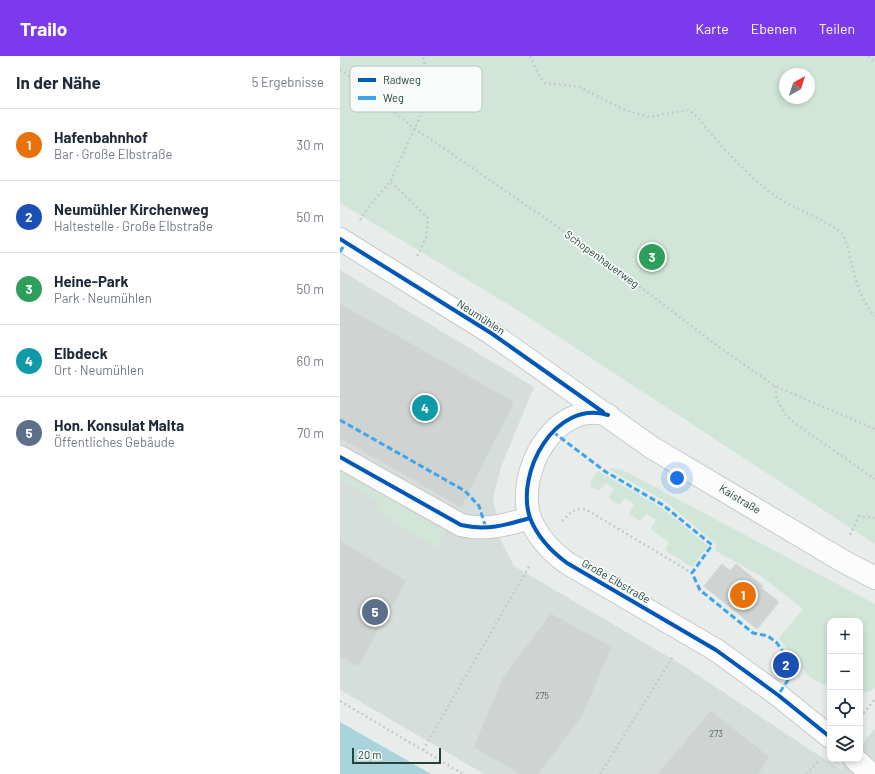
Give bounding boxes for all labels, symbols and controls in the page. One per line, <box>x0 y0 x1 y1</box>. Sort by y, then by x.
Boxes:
text: Trailo <box>20 17 67 40</box>
text: Karte <box>695 20 729 37</box>
text: Ebenen <box>751 20 797 37</box>
text: Teilen <box>819 20 855 37</box>
legend <box>350 66 482 112</box>
north arrow <box>779 68 815 104</box>
text: In der Nähe <box>16 72 101 92</box>
text: Radweg <box>383 73 421 86</box>
text: 5 Ergebnisse <box>252 74 324 90</box>
text: Weg <box>383 91 404 104</box>
text: Hafenbahnhof <box>54 128 148 146</box>
text: 1 <box>27 137 31 153</box>
text: 30 m <box>297 137 324 153</box>
text: Bar · Große Elbstraße <box>54 146 172 162</box>
text: Neumühler Kirchenweg <box>54 200 209 218</box>
text: 2 <box>25 209 33 225</box>
text: 50 m <box>297 209 324 225</box>
text: Haltestelle · Große Elbstraße <box>54 218 213 234</box>
street label: Schopenhauerweg <box>563 227 642 290</box>
pin: 3 <box>639 242 665 272</box>
text: Heine-Park <box>54 272 128 290</box>
text: 3 <box>25 281 33 297</box>
text: 50 m <box>297 281 324 297</box>
text: Park · Neumühlen <box>54 290 152 306</box>
street label: Neumühlen <box>455 296 508 337</box>
text: Elbdeck <box>54 344 108 362</box>
text: 4 <box>25 353 33 369</box>
text: 60 m <box>297 353 324 369</box>
text: Ort · Neumühlen <box>54 362 144 378</box>
pin: 4 <box>412 393 438 423</box>
text: Hon. Konsulat Malta <box>54 416 184 434</box>
text: 5 <box>25 425 33 441</box>
text: 70 m <box>297 425 324 441</box>
text: Öffentliches Gebäude <box>54 434 175 450</box>
your location <box>667 468 687 488</box>
street label: Kaistraße <box>717 481 763 516</box>
street label: Große Elbstraße <box>580 556 653 606</box>
pin: 1 <box>730 580 756 610</box>
pin: 5 <box>362 597 388 627</box>
map controls <box>827 618 863 762</box>
button: + <box>827 618 863 654</box>
pin: 2 <box>773 650 799 680</box>
button: − <box>827 654 863 690</box>
house number: 275 <box>535 690 549 701</box>
button: locate <box>827 690 863 726</box>
button: layers <box>827 726 863 762</box>
house number: 273 <box>709 728 723 739</box>
scale bar <box>352 746 441 765</box>
text: 20 m <box>358 748 381 761</box>

